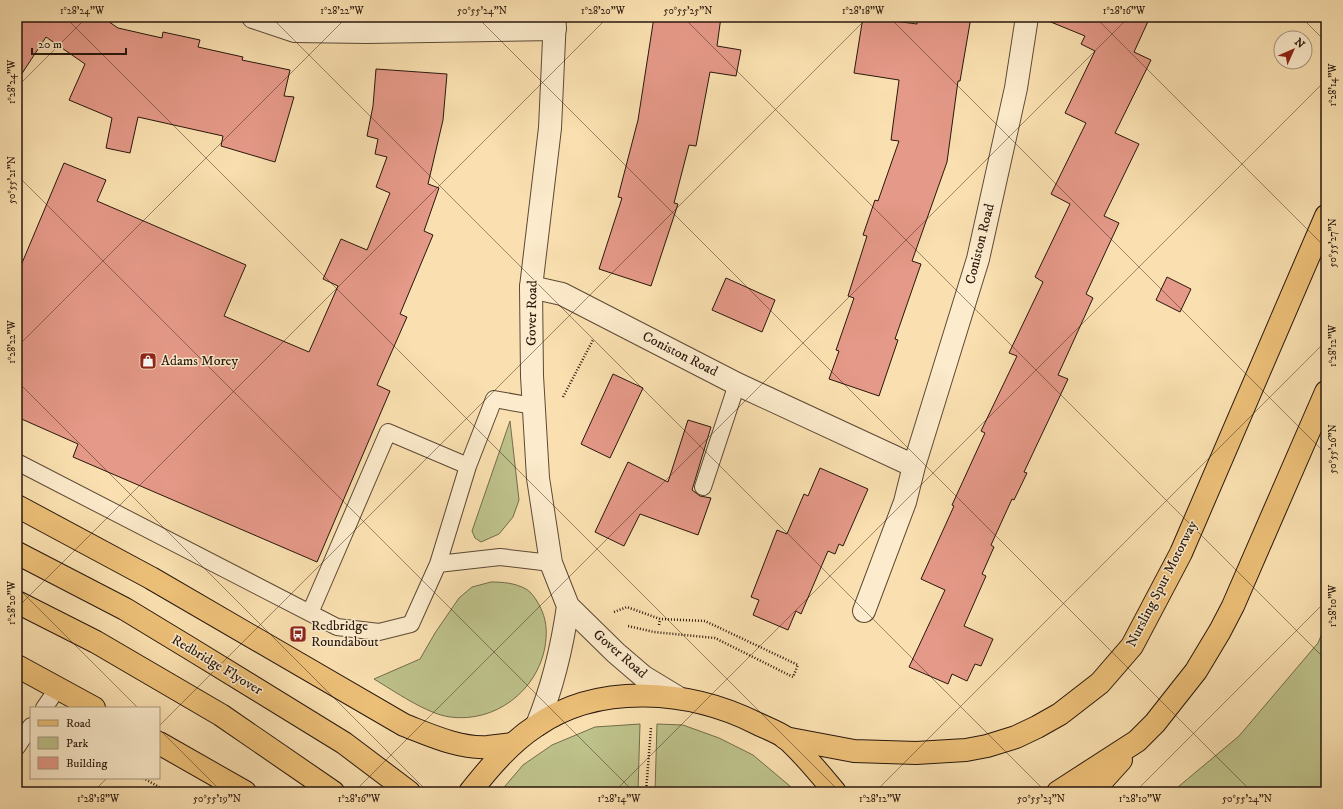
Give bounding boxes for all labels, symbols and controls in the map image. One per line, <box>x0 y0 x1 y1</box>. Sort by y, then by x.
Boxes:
text: 1°28'24"W <box>60 5 105 17</box>
text: 1°28'22"W <box>320 5 364 17</box>
text: 50°55'24"N <box>457 5 507 17</box>
text: 1°28'20"W <box>581 5 626 17</box>
text: 50°55'25"N <box>663 5 713 17</box>
text: 1°28'18"W <box>842 5 885 17</box>
text: 1°28'16"W <box>1103 5 1146 17</box>
scale bar <box>32 30 126 56</box>
north arrow <box>1273 30 1313 70</box>
text: N <box>1291 35 1308 52</box>
text: 20 m <box>38 37 62 52</box>
text: 1°28'24"W <box>6 59 18 104</box>
text: 1°28'14"W <box>1327 63 1339 106</box>
text: 50°55'21"N <box>6 156 18 204</box>
street label: Coniston Road <box>961 202 999 286</box>
text: 50°55'27"N <box>1327 218 1339 268</box>
street label: Gover Road <box>522 280 542 346</box>
text: 1°28'22"W <box>6 320 18 364</box>
text: 1°28'12"W <box>1327 324 1339 367</box>
street label: Coniston Road <box>639 327 721 381</box>
shop icon: Adams Morey <box>138 351 158 371</box>
place label: Adams Morey <box>161 352 238 370</box>
text: 50°55'26"N <box>1327 424 1339 474</box>
street label: Nursling Spur Motorway <box>1122 517 1202 650</box>
text: 1°28'20"W <box>6 580 18 625</box>
text: 1°28'10"W <box>1327 584 1339 627</box>
place label: Redbridge Roundabout <box>311 617 379 651</box>
bus stop icon: Redbridge Roundabout <box>288 624 308 644</box>
street label: Gover Road <box>589 626 651 682</box>
street label: Redbridge Flyover <box>168 631 266 700</box>
legend <box>30 707 160 779</box>
text: Road <box>66 716 91 731</box>
text: Park <box>66 736 88 751</box>
text: Building <box>66 756 107 771</box>
text: 1°28'18"W <box>77 793 120 805</box>
text: 50°55'19"N <box>193 793 241 805</box>
text: 1°28'16"W <box>338 793 381 805</box>
text: 1°28'14"W <box>598 793 641 805</box>
text: 1°28'12"W <box>859 793 902 805</box>
text: 50°55'23"N <box>1017 793 1065 805</box>
text: 1°28'10"W <box>1119 793 1162 805</box>
text: 50°55'24"N <box>1222 793 1272 805</box>

